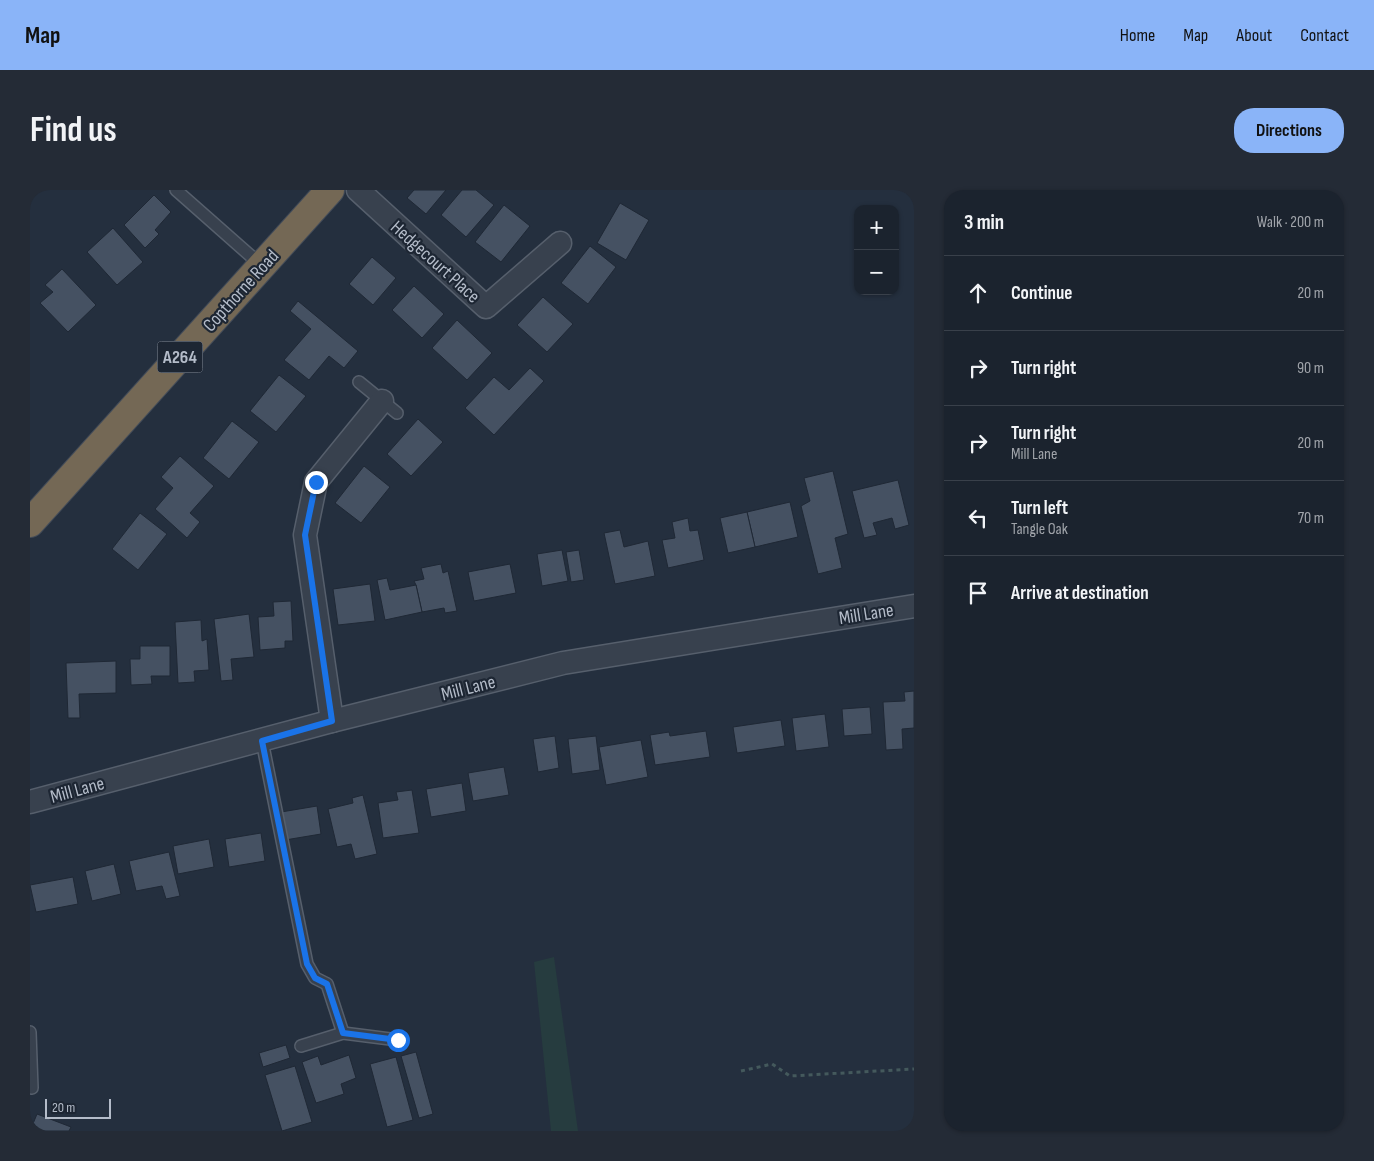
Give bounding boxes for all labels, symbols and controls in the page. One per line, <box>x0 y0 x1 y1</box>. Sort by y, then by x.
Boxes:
text: Map <box>25 21 60 50</box>
text: Home <box>1120 25 1155 46</box>
text: Map <box>1183 25 1208 46</box>
text: About <box>1236 25 1272 46</box>
text: Contact <box>1300 25 1349 46</box>
button: Directions <box>1234 108 1344 153</box>
text: Find us <box>30 109 117 152</box>
map controls <box>854 205 899 295</box>
button: + <box>854 205 899 250</box>
text: 3 min <box>964 210 1004 235</box>
text: Walk · 200 m <box>1257 213 1324 232</box>
street label: Hedgecourt Place <box>386 216 484 308</box>
street label: Copthorne Road <box>198 245 284 337</box>
button: − <box>854 250 899 295</box>
icon: ahead <box>964 279 992 307</box>
text: Continue <box>1011 282 1072 305</box>
text: 20 m <box>1297 284 1324 303</box>
road number: A264 <box>158 342 202 372</box>
icon: right <box>964 354 992 382</box>
text: Turn right <box>1011 357 1076 380</box>
text: 90 m <box>1297 359 1324 378</box>
text: Turn right <box>1011 422 1076 445</box>
icon: right <box>964 429 992 457</box>
text: 20 m <box>1297 434 1324 453</box>
text: Mill Lane <box>1011 445 1057 464</box>
route end <box>305 471 328 494</box>
text: Turn left <box>1011 497 1068 520</box>
icon: left <box>964 504 992 532</box>
text: 70 m <box>1298 509 1324 528</box>
text: Tangle Oak <box>1011 520 1068 539</box>
icon: arrive <box>964 579 992 607</box>
text: Arrive at destination <box>1011 582 1149 605</box>
street label: Mill Lane <box>837 599 895 630</box>
street label: Mill Lane <box>439 671 498 706</box>
street label: Mill Lane <box>48 772 107 809</box>
route start <box>387 1029 410 1052</box>
scale bar <box>45 1096 111 1119</box>
text: 20 m <box>52 1099 75 1116</box>

